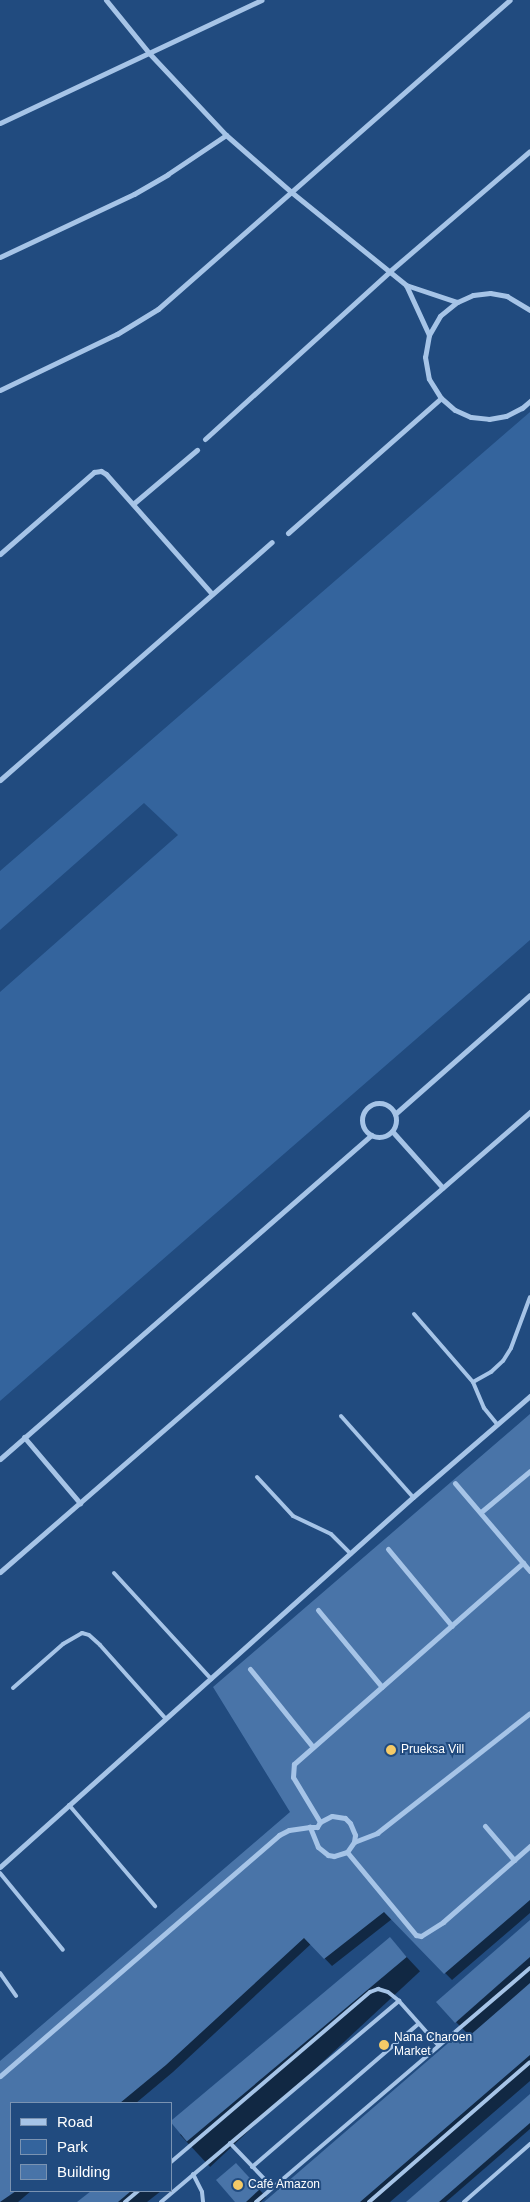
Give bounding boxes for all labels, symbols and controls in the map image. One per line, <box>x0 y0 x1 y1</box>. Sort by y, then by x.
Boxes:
place label: Prueksa Vill <box>401 1743 464 1757</box>
marker: Prueksa Vill <box>385 1744 397 1756</box>
place label: Nana Charoen Market <box>394 2031 472 2059</box>
marker: Nana Charoen Market <box>378 2039 390 2051</box>
legend <box>10 2102 172 2192</box>
text: Road <box>57 2113 93 2130</box>
text: Park <box>57 2138 88 2155</box>
text: Building <box>57 2163 110 2180</box>
place label: Café Amazon <box>248 2178 321 2192</box>
marker: Café Amazon <box>232 2179 244 2191</box>

